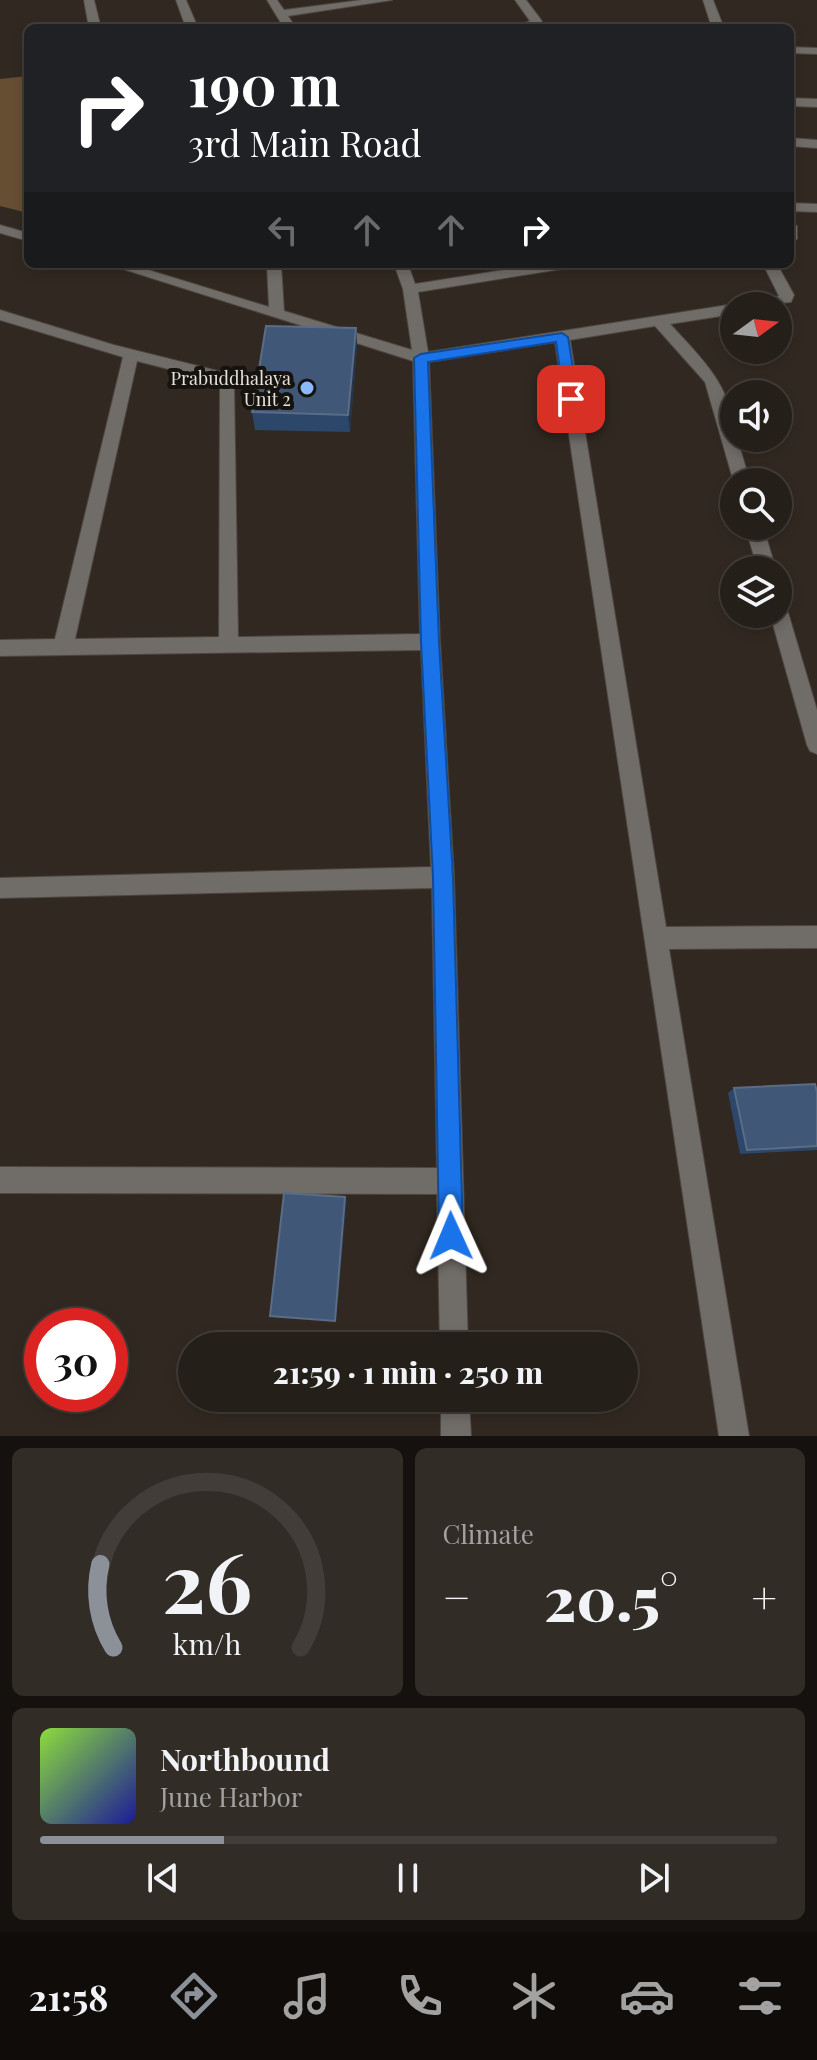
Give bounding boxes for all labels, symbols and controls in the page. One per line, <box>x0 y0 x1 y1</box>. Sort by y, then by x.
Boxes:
text: 190 m <box>188 46 340 121</box>
icon: right <box>56 56 160 160</box>
text: 3rd Main Road <box>188 118 421 166</box>
icon: left <box>261 208 305 252</box>
icon: ahead <box>345 208 389 252</box>
icon: ahead <box>429 208 473 252</box>
icon: right <box>513 208 557 252</box>
north arrow <box>720 292 792 364</box>
map controls <box>720 292 792 628</box>
pin <box>537 365 605 433</box>
place label: Prabuddhalaya Unit 2 <box>171 366 291 411</box>
icon: arrive <box>549 377 593 421</box>
marker: Prabuddhalaya Unit 2 <box>298 379 316 397</box>
button: sound <box>720 380 792 452</box>
button: search <box>720 468 792 540</box>
button: layers <box>720 556 792 628</box>
position arrow <box>409 1194 493 1278</box>
speed limit sign: 30 <box>24 1308 128 1412</box>
text: 21:59 · 1 min · 250 m <box>273 1352 543 1392</box>
text: Climate <box>443 1516 534 1551</box>
text: 26 <box>162 1524 252 1635</box>
text: 20.5° <box>544 1556 678 1636</box>
text: − <box>443 1566 471 1625</box>
text: + <box>751 1566 777 1625</box>
text: km/h <box>173 1624 242 1662</box>
text: Northbound <box>160 1739 330 1779</box>
text: June Harbor <box>160 1779 302 1814</box>
icon: previous <box>141 1856 185 1900</box>
icon: pause <box>386 1856 430 1900</box>
icon: next <box>632 1856 676 1900</box>
icon: directions <box>166 1968 222 2024</box>
icon: music <box>279 1968 335 2024</box>
icon: phone <box>392 1968 448 2024</box>
icon: climate <box>506 1968 562 2024</box>
icon: car <box>619 1968 675 2024</box>
icon: filters <box>732 1968 788 2024</box>
text: 21:58 <box>29 1972 108 2020</box>

